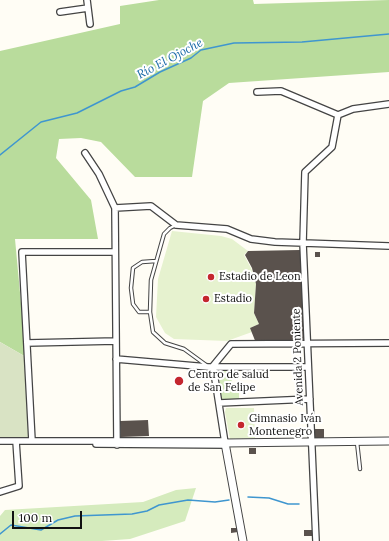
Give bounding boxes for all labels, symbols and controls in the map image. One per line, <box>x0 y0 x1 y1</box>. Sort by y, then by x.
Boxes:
water label: Río El Ojoche <box>135 36 205 82</box>
place label: Estadio de Leon <box>219 270 301 284</box>
marker: Estadio de Leon <box>206 272 216 282</box>
place label: Estadio <box>214 292 252 306</box>
marker: Estadio <box>201 294 211 304</box>
street label: Avenida 2 Poniente <box>290 308 306 406</box>
place label: Centro de salud de San Felipe <box>188 368 269 394</box>
marker: Centro de salud de San Felipe <box>173 375 185 387</box>
place label: Gimnasio Iván Montenegro <box>249 412 321 438</box>
marker: Gimnasio Iván Montenegro <box>236 420 246 430</box>
scale bar <box>14 503 84 529</box>
text: 100 m <box>19 510 52 525</box>

